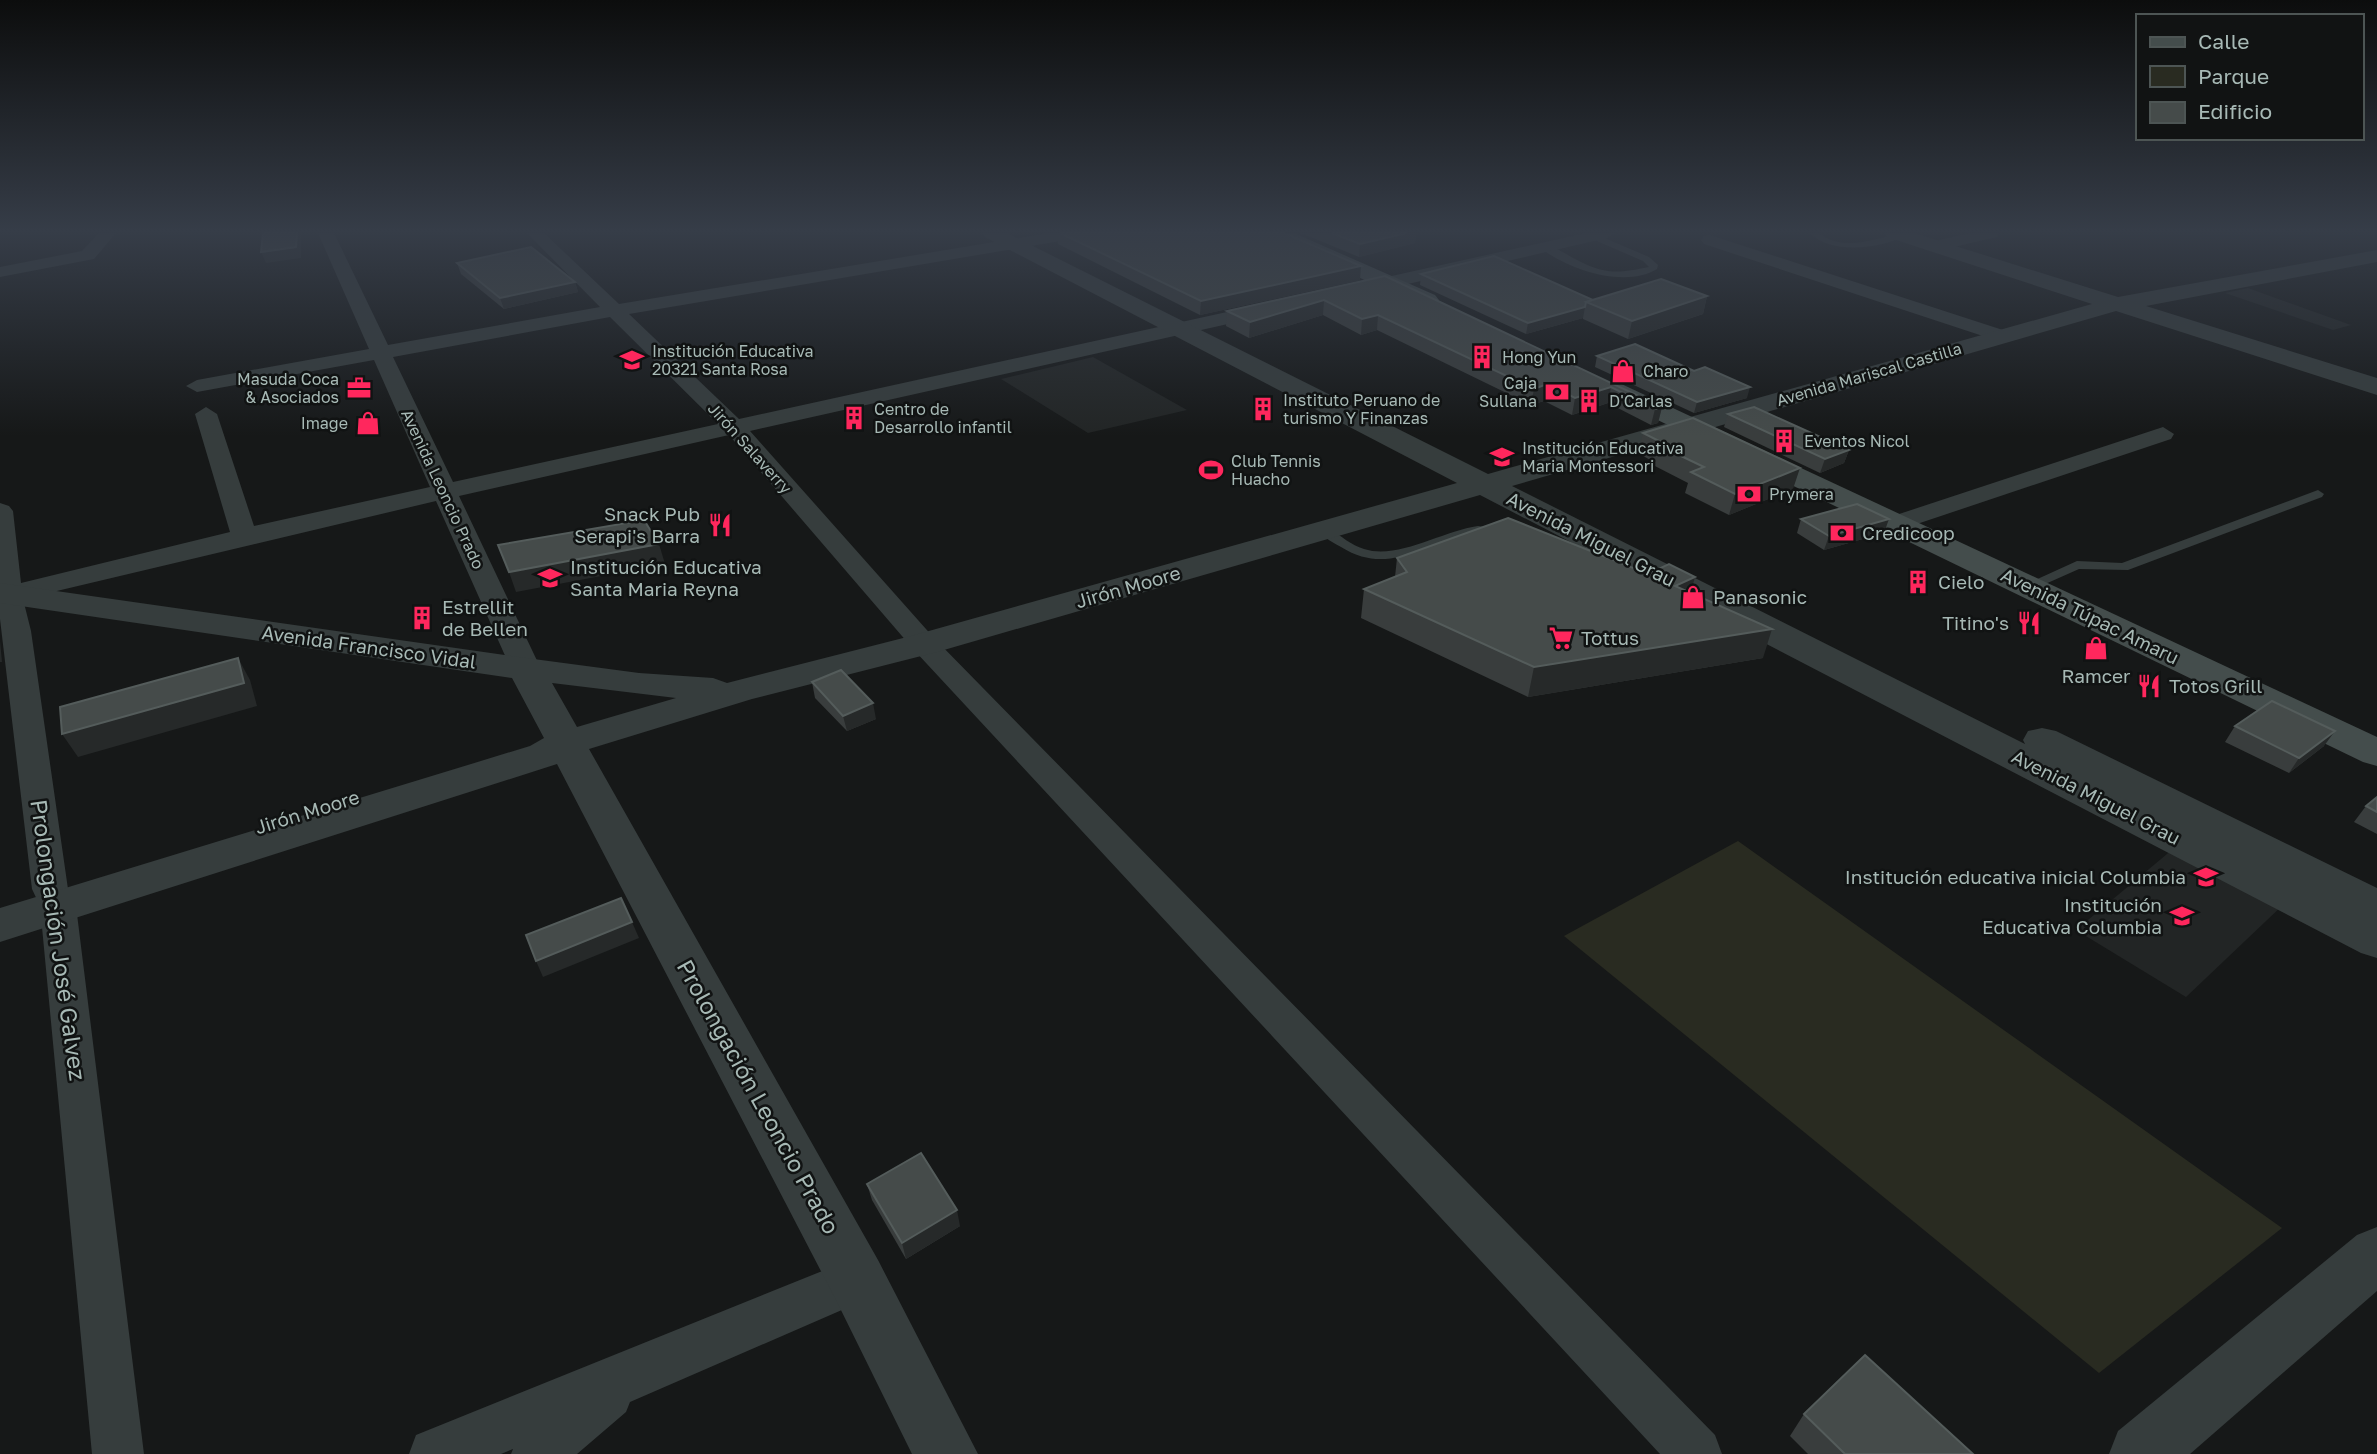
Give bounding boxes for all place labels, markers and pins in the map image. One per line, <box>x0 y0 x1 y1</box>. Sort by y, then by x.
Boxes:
place label: Institución Educativa 20321 Santa Rosa <box>652 341 814 379</box>
building icon: Hong Yun <box>1468 343 1496 371</box>
school or university icon: Institución Educativa 20321 Santa Rosa <box>618 346 646 374</box>
place label: Hong Yun <box>1502 347 1576 367</box>
shop icon: Charo <box>1609 357 1637 385</box>
place label: Charo <box>1643 361 1688 381</box>
place label: Masuda Coca & Asociados <box>237 369 339 407</box>
place label: Caja Sullana <box>1479 373 1537 411</box>
office icon: Masuda Coca & Asociados <box>345 374 373 402</box>
bank icon: Caja Sullana <box>1543 378 1571 406</box>
building icon: D'Carlas <box>1575 387 1603 415</box>
place label: Instituto Peruano de turismo Y Finanzas <box>1283 390 1440 428</box>
place label: D'Carlas <box>1609 391 1673 411</box>
building icon: Instituto Peruano de turismo Y Finanzas <box>1249 395 1277 423</box>
place label: Centro de Desarrollo infantil <box>874 399 1012 437</box>
building icon: Centro de Desarrollo infantil <box>840 404 868 432</box>
shop icon: Image <box>354 409 382 437</box>
place label: Image <box>301 413 348 433</box>
building icon: Eventos Nicol <box>1770 427 1798 455</box>
place label: Eventos Nicol <box>1804 431 1910 451</box>
place label: Institución Educativa Maria Montessori <box>1522 438 1684 476</box>
school or university icon: Institución Educativa Maria Montessori <box>1488 443 1516 471</box>
place label: Club Tennis Huacho <box>1231 451 1321 489</box>
sports icon: Club Tennis Huacho <box>1197 456 1225 484</box>
bank icon: Prymera <box>1735 480 1763 508</box>
place label: Prymera <box>1769 484 1834 504</box>
place label: Snack Pub Serapi's Barra <box>574 502 700 547</box>
restaurant icon: Snack Pub Serapi's Barra <box>706 511 734 539</box>
bank icon: Credicoop <box>1828 519 1856 547</box>
place label: Credicoop <box>1862 521 1955 544</box>
place label: Institución Educativa Santa Maria Reyna <box>570 555 762 600</box>
school or university icon: Institución Educativa Santa Maria Reyna <box>536 564 564 592</box>
building icon: Cielo <box>1904 568 1932 596</box>
place label: Cielo <box>1938 570 1984 593</box>
shop icon: Panasonic <box>1679 583 1707 611</box>
place label: Panasonic <box>1713 585 1807 608</box>
place label: Estrellit de Bellen <box>442 595 528 640</box>
building icon: Estrellit de Bellen <box>408 604 436 632</box>
restaurant icon: Titino's <box>2015 609 2043 637</box>
place label: Titino's <box>1942 611 2009 634</box>
supermarket icon: Tottus <box>1547 624 1575 652</box>
place label: Tottus <box>1581 626 1639 649</box>
shop icon: Ramcer <box>2082 634 2110 662</box>
place label: Ramcer <box>2061 664 2131 687</box>
restaurant icon: Totos Grill <box>2135 672 2163 700</box>
place label: Totos Grill <box>2169 674 2262 697</box>
school or university icon: Institución educativa inicial Columbia <box>2192 863 2220 891</box>
place label: Institución educativa inicial Columbia <box>1845 865 2186 888</box>
place label: Institución Educativa Columbia <box>1982 893 2162 938</box>
school or university icon: Institución Educativa Columbia <box>2168 902 2196 930</box>

